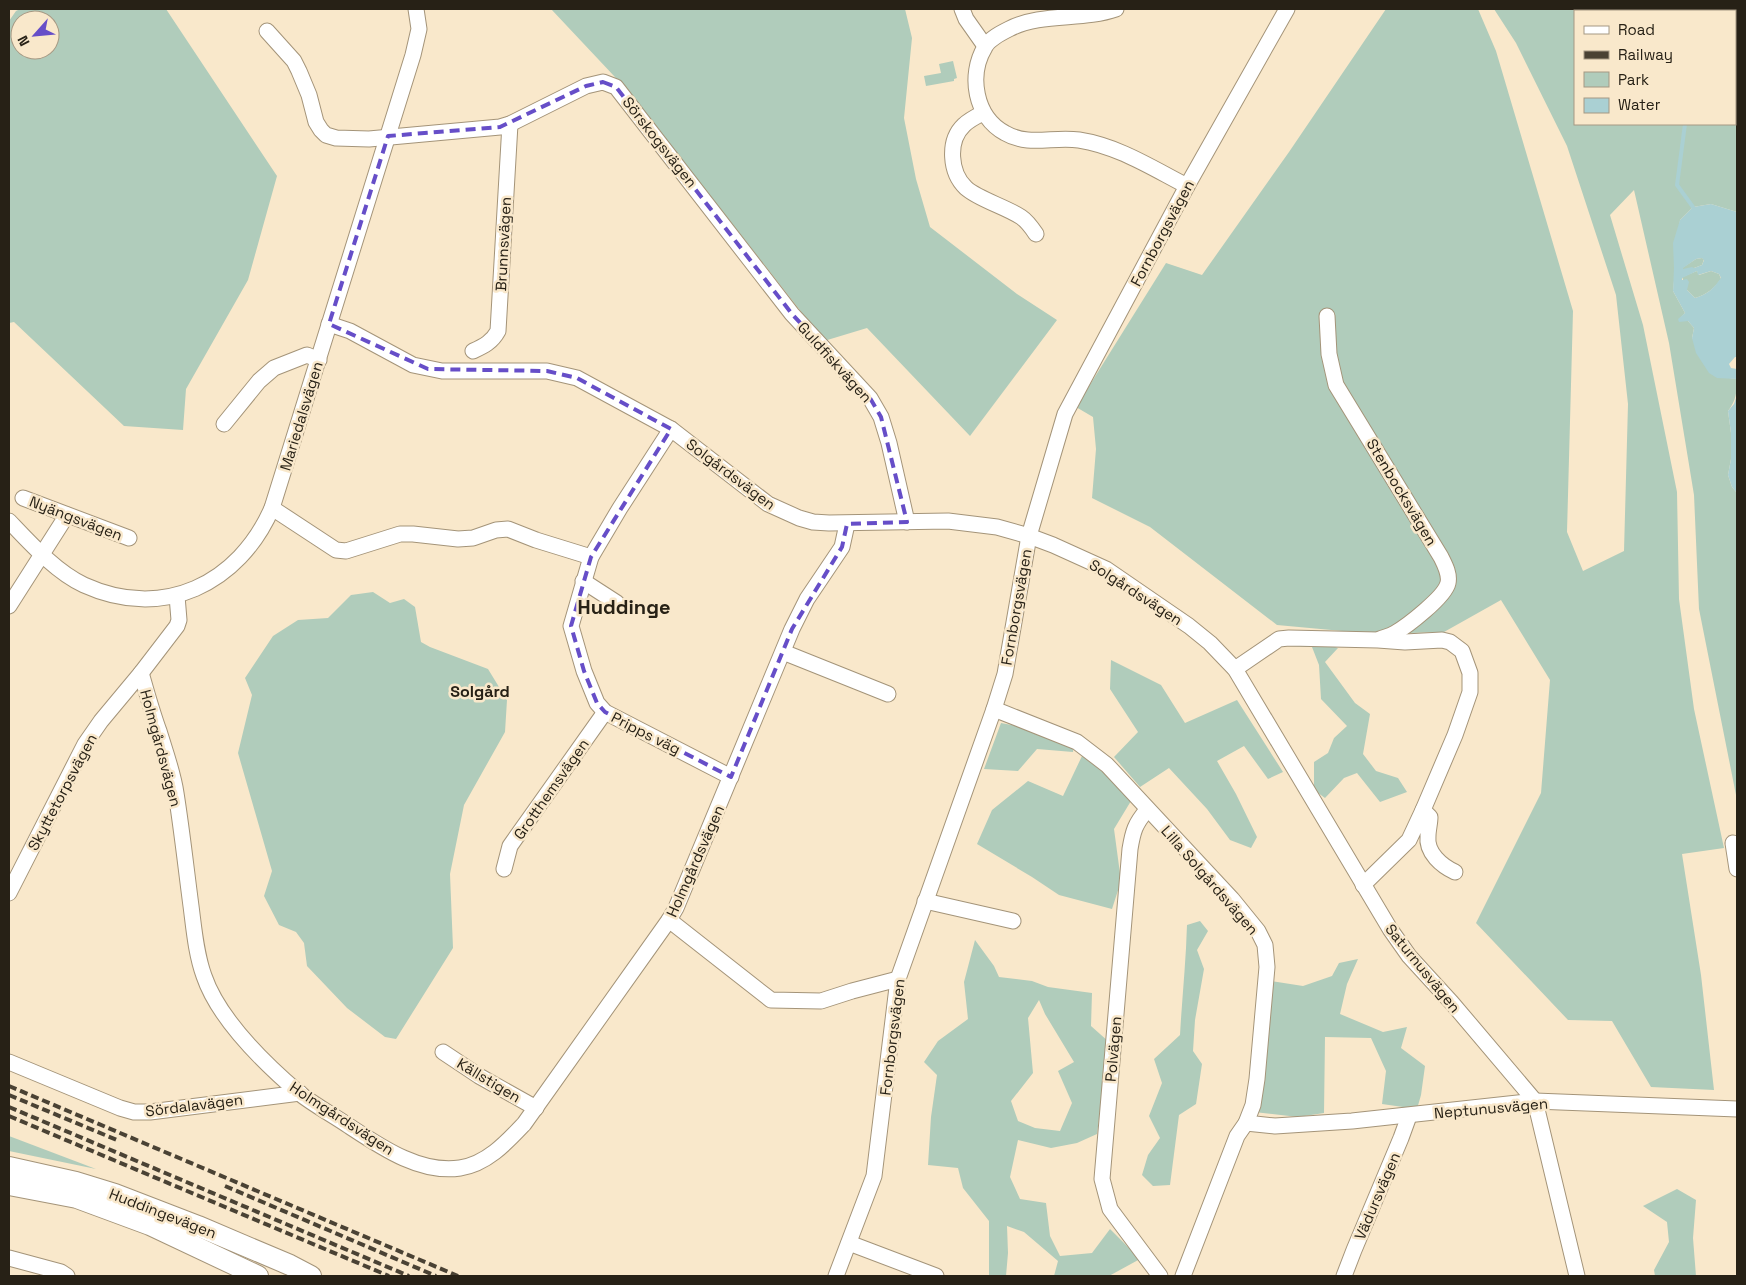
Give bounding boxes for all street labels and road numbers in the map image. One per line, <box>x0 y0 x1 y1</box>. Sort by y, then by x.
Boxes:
street label: Sörskogsvägen <box>619 93 701 191</box>
street label: Fornborgsvägen <box>1126 177 1198 289</box>
street label: Brunnsvägen <box>491 196 515 292</box>
street label: Guldfiskvägen <box>794 318 876 406</box>
street label: Mariedalsvägen <box>275 359 327 473</box>
street label: Solgårdsvägen <box>683 434 779 514</box>
street label: Stenbocksvägen <box>1363 435 1441 549</box>
street label: Nyängsvägen <box>27 492 125 544</box>
street label: Fornborgsvägen <box>996 547 1036 667</box>
street label: Solgårdsvägen <box>1086 555 1186 629</box>
street label: Holmgårdsvägen <box>136 687 186 809</box>
street label: Pripps väg <box>608 707 684 759</box>
street label: Skyttetorpsvägen <box>23 730 101 854</box>
street label: Grotthemsvägen <box>509 735 593 843</box>
street label: Holmgårdsvägen <box>662 802 728 920</box>
street label: Lilla Solgårdsvägen <box>1157 821 1263 939</box>
street label: Saturnusvägen <box>1381 920 1465 1016</box>
street label: Fornborgsvägen <box>875 977 909 1097</box>
street label: Polvägen <box>1101 1015 1125 1083</box>
street label: Källstigen <box>454 1054 524 1106</box>
street label: Holmgårdsvägen <box>286 1077 398 1159</box>
street label: Sördalavägen <box>144 1090 244 1120</box>
street label: Neptunusvägen <box>1433 1094 1549 1122</box>
street label: Vädursvägen <box>1350 1149 1404 1243</box>
street label: Huddingevägen <box>107 1184 219 1242</box>

